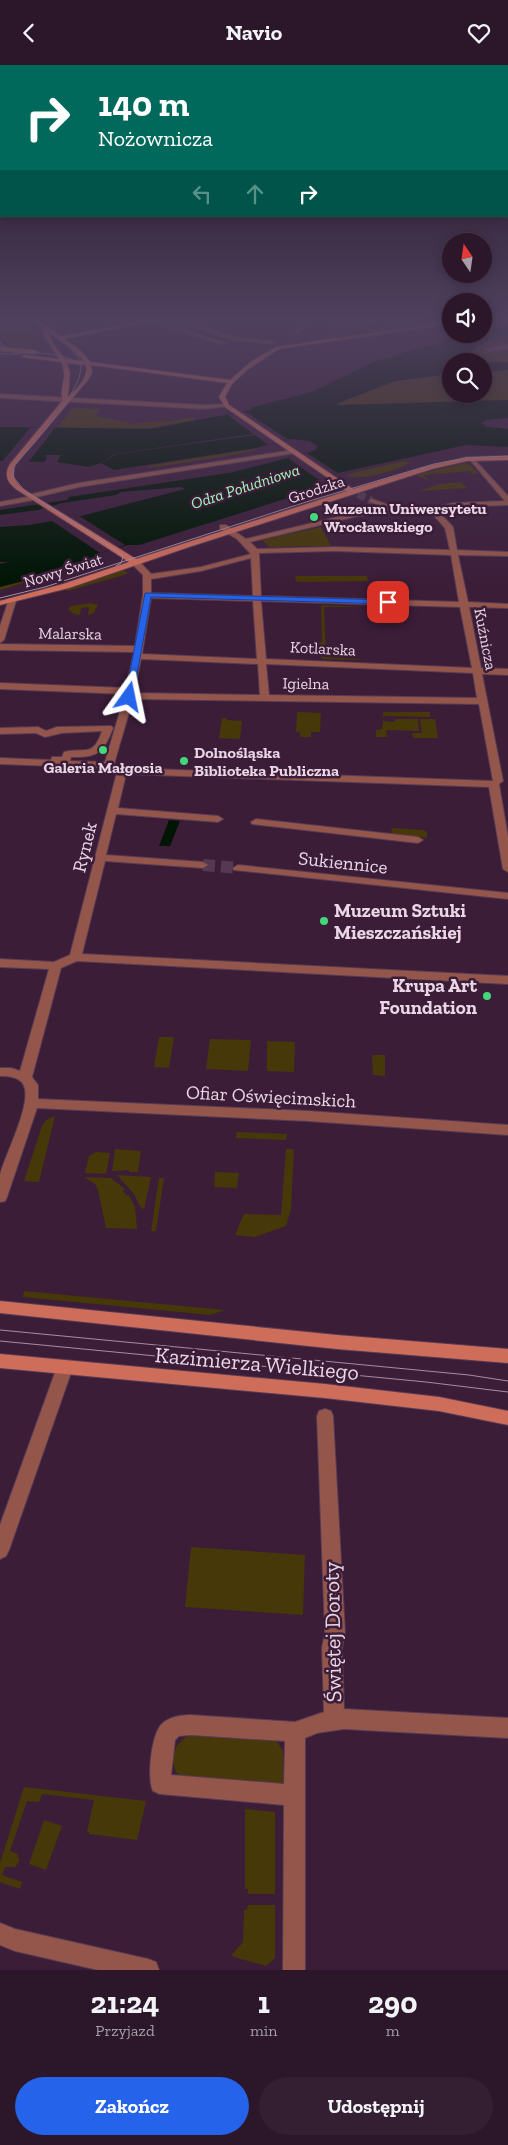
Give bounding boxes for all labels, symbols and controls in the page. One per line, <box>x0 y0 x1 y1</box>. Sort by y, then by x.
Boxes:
icon: back <box>15 19 43 47</box>
text: Navio <box>226 19 282 46</box>
icon: heart <box>465 19 493 47</box>
text: 140 m <box>98 83 189 125</box>
icon: right <box>15 85 80 150</box>
text: Nożownicza <box>98 125 213 152</box>
icon: left <box>188 180 216 208</box>
icon: ahead <box>241 180 269 208</box>
icon: right <box>294 180 322 208</box>
north arrow <box>442 233 492 283</box>
map controls <box>442 233 492 403</box>
button: sound <box>442 293 492 343</box>
button: search <box>442 353 492 403</box>
water label: Odra Południowa <box>188 460 302 513</box>
street label: Grodzka <box>286 471 347 508</box>
place label: Muzeum Uniwersytetu Wrocławskiego <box>324 499 487 536</box>
marker: Muzeum Uniwersytetu Wrocławskiego <box>308 511 320 523</box>
street label: Nowy Świat <box>21 549 105 592</box>
pin <box>367 581 409 623</box>
icon: arrive <box>374 588 402 616</box>
street label: Kuźnicza <box>470 606 501 672</box>
street label: Malarska <box>38 623 102 644</box>
street label: Kotlarska <box>290 637 357 660</box>
position arrow <box>102 670 154 722</box>
street label: Igielna <box>282 674 330 693</box>
place label: Dolnośląska Biblioteka Publiczna <box>194 743 339 780</box>
marker: Galeria Małgosia <box>97 744 109 756</box>
marker: Dolnośląska Biblioteka Publiczna <box>178 755 190 767</box>
place label: Galeria Małgosia <box>44 758 162 777</box>
street label: Rynek <box>67 820 102 875</box>
street label: Sukiennice <box>297 846 389 879</box>
place label: Muzeum Sztuki Mieszczańskiej <box>334 899 466 944</box>
marker: Muzeum Sztuki Mieszczańskiej <box>318 915 330 927</box>
place label: Krupa Art Foundation <box>379 974 478 1019</box>
marker: Krupa Art Foundation <box>481 990 493 1002</box>
street label: Ofiar Oświęcimskich <box>185 1081 357 1112</box>
street label: Kazimierza Wielkiego <box>154 1341 360 1386</box>
street label: Świętej Doroty <box>318 1561 347 1703</box>
text: 21:24 <box>91 1985 159 2021</box>
text: 1 <box>258 1985 270 2021</box>
text: 290 <box>368 1985 417 2021</box>
text: Przyjazd <box>95 2021 155 2040</box>
text: min <box>250 2021 277 2040</box>
text: m <box>386 2021 400 2040</box>
button: Zakończ <box>15 2077 249 2135</box>
button: Udostępnij <box>259 2077 493 2135</box>

